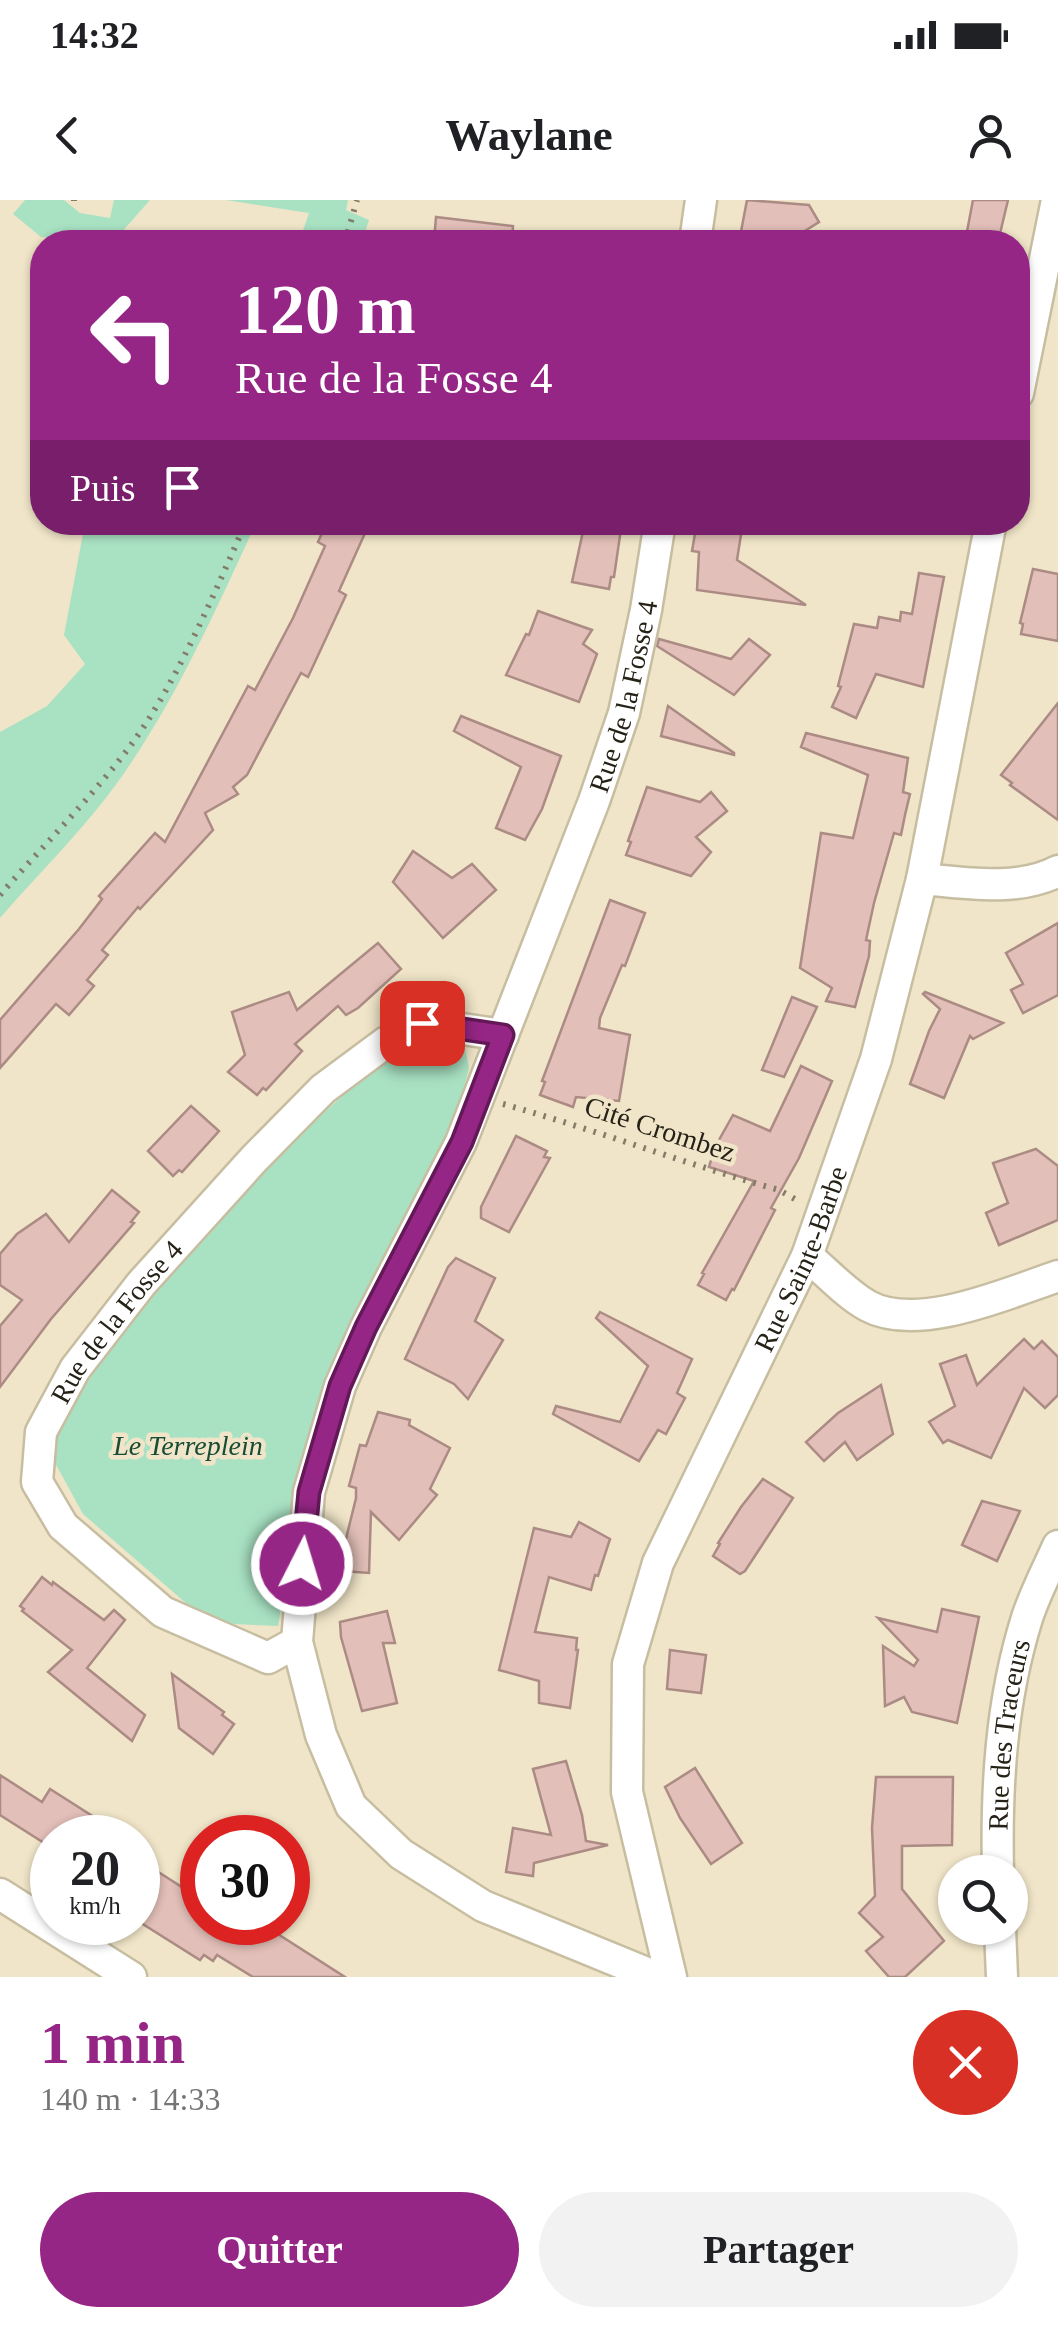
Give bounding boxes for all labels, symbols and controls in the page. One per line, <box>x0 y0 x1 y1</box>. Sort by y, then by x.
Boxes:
text: 14:32 <box>50 14 139 56</box>
icon: back <box>40 108 95 163</box>
icon: person <box>963 108 1018 163</box>
text: Waylane <box>445 110 613 160</box>
icon: left <box>70 270 200 400</box>
text: 120 m <box>235 271 416 348</box>
text: Rue de la Fosse 4 <box>235 353 552 403</box>
icon: arrive <box>155 460 210 515</box>
text: Puis <box>70 467 135 509</box>
street label: Rue de la Fosse 4 <box>583 598 663 796</box>
pin <box>380 981 465 1066</box>
icon: arrive <box>395 996 450 1051</box>
street label: Cité Crombez <box>581 1090 739 1168</box>
street label: Rue Sainte-Barbe <box>748 1162 853 1356</box>
street label: Rue de la Fosse 4 <box>44 1234 188 1408</box>
park label: Le Terreplein <box>112 1430 263 1461</box>
position arrow <box>250 1512 354 1616</box>
street label: Rue des Traceurs <box>982 1636 1036 1831</box>
speed limit sign: 30 <box>180 1815 310 1945</box>
text: 20 <box>70 1840 120 1896</box>
map controls <box>938 1855 1028 1945</box>
button: search <box>938 1855 1028 1945</box>
text: km/h <box>69 1892 121 1919</box>
text: 1 min <box>40 2010 185 2076</box>
button: close <box>913 2010 1018 2115</box>
text: 140 m · 14:33 <box>40 2081 220 2117</box>
button: Quitter <box>40 2192 519 2307</box>
button: Partager <box>539 2192 1018 2307</box>

